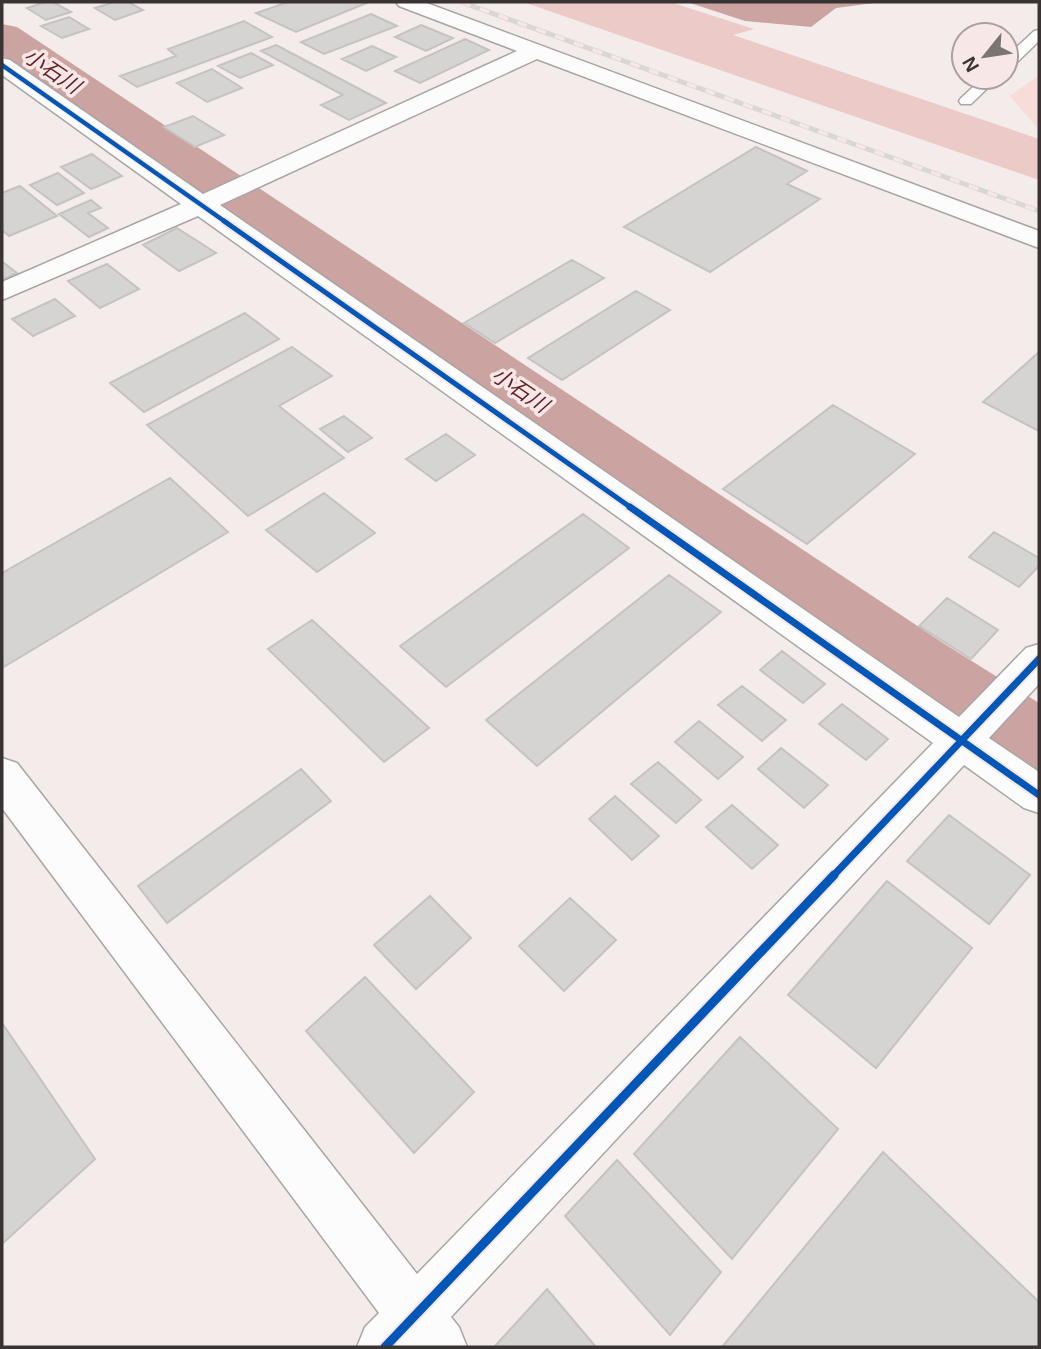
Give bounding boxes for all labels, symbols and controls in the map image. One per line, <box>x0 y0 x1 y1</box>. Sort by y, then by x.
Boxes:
north arrow <box>950 21 1020 91</box>
water label: 小石川 <box>20 43 86 99</box>
text: N <box>958 53 983 75</box>
water label: 小石川 <box>488 362 554 418</box>

